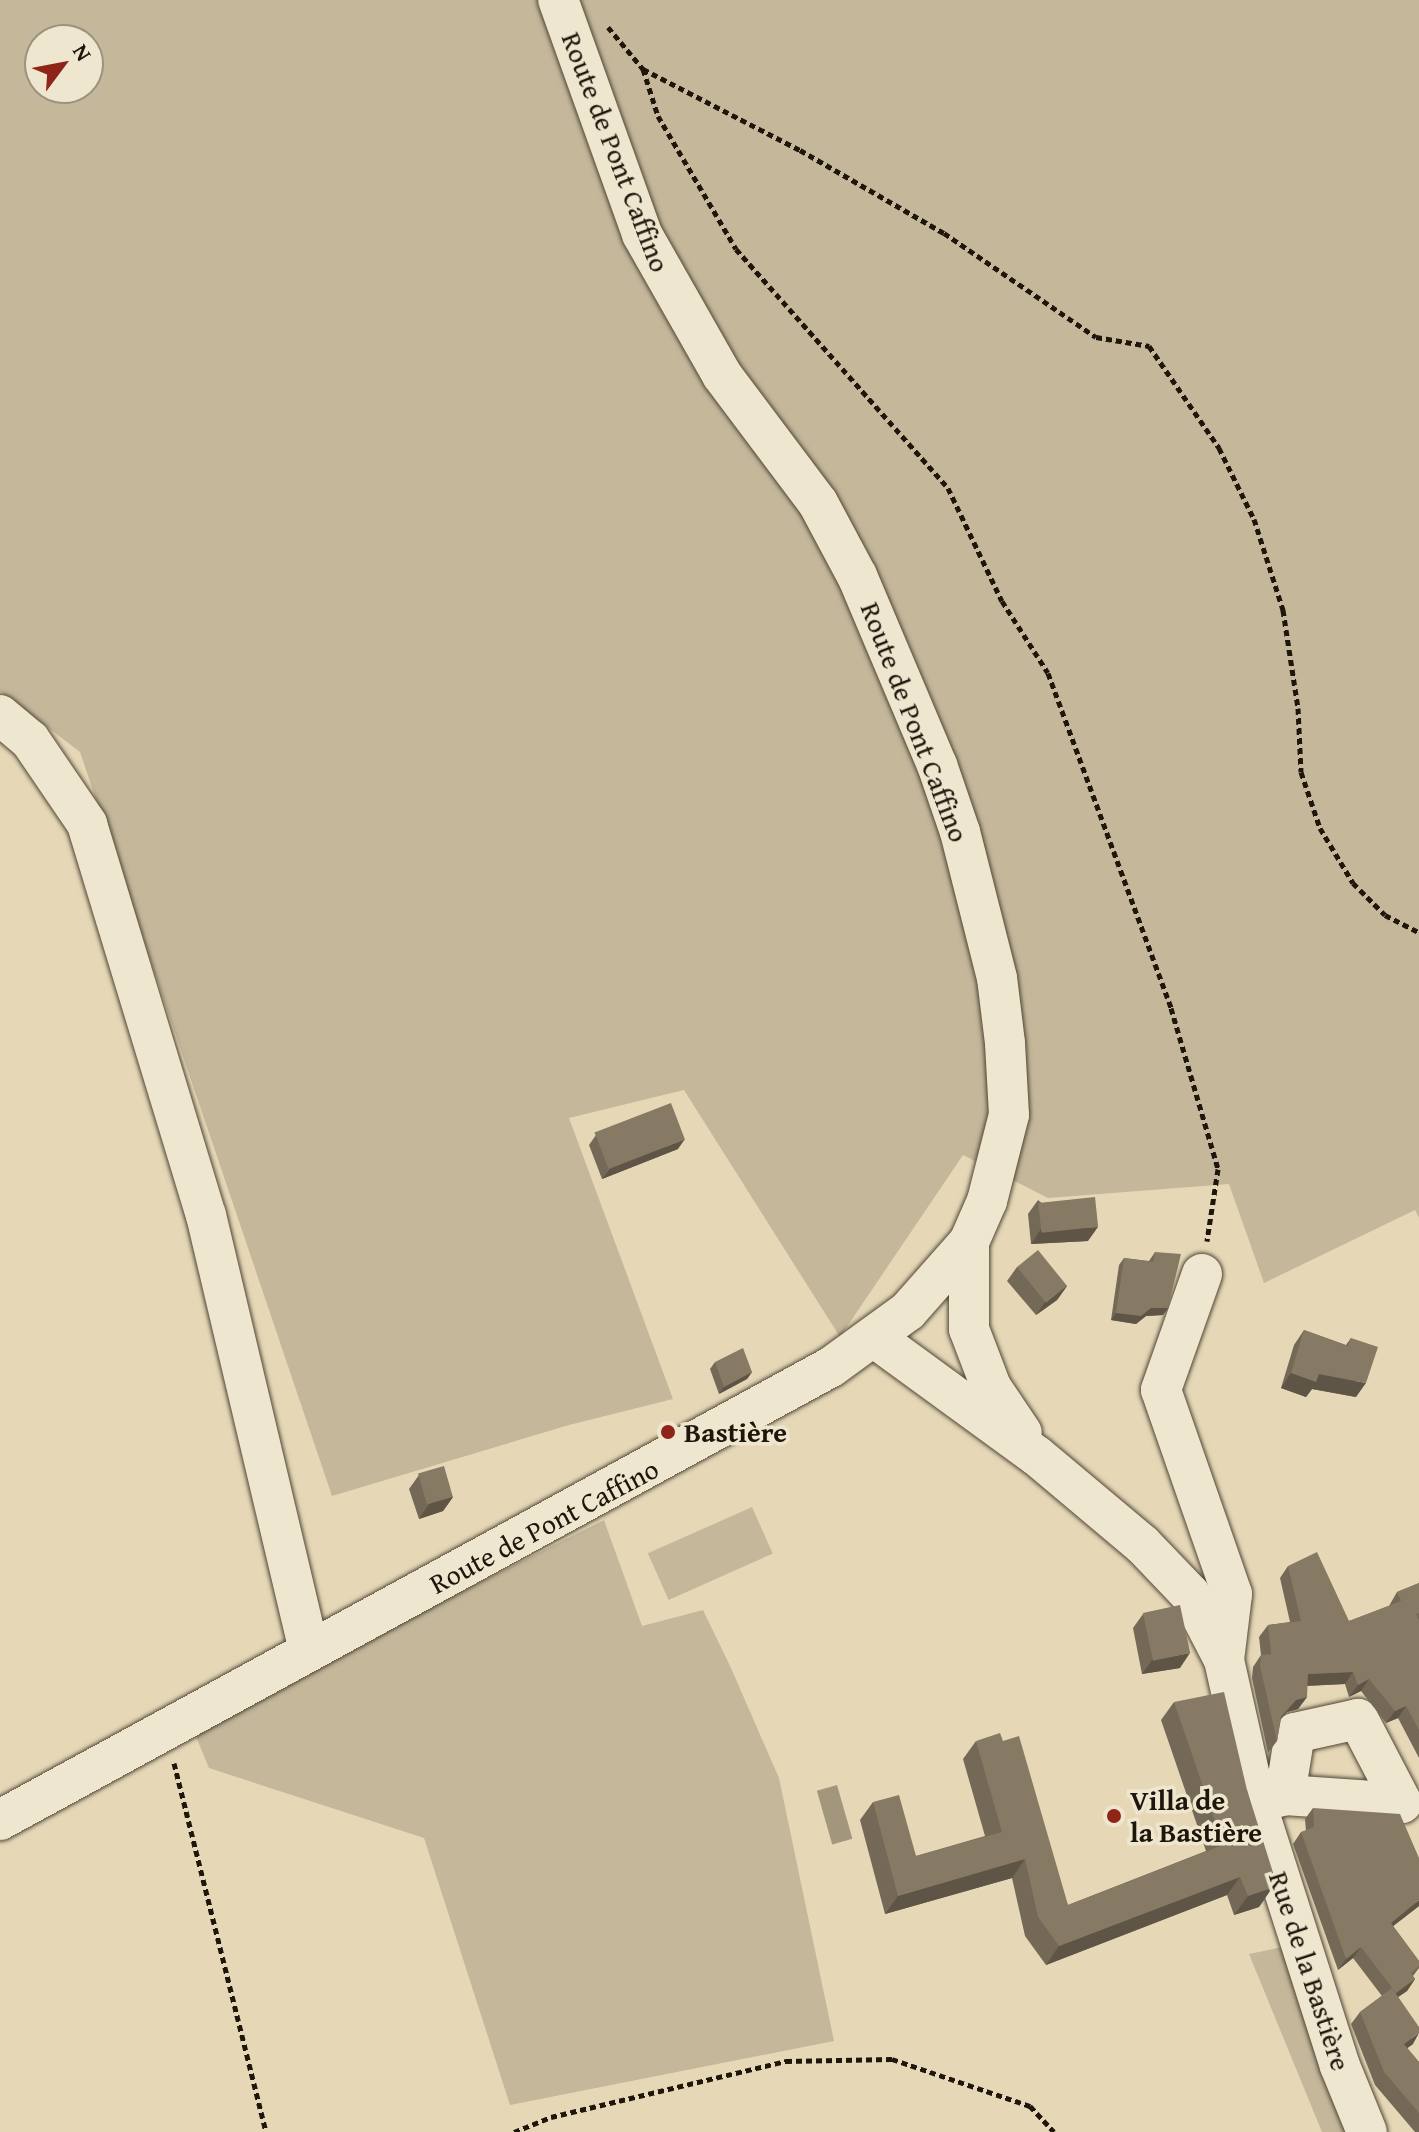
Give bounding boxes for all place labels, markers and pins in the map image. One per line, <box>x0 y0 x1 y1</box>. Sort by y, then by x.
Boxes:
place label: Bastière <box>684 1415 787 1449</box>
marker: Bastière <box>659 1423 677 1441</box>
place label: Villa de la Bastière <box>1130 1783 1262 1849</box>
marker: Villa de la Bastière <box>1105 1807 1123 1825</box>

